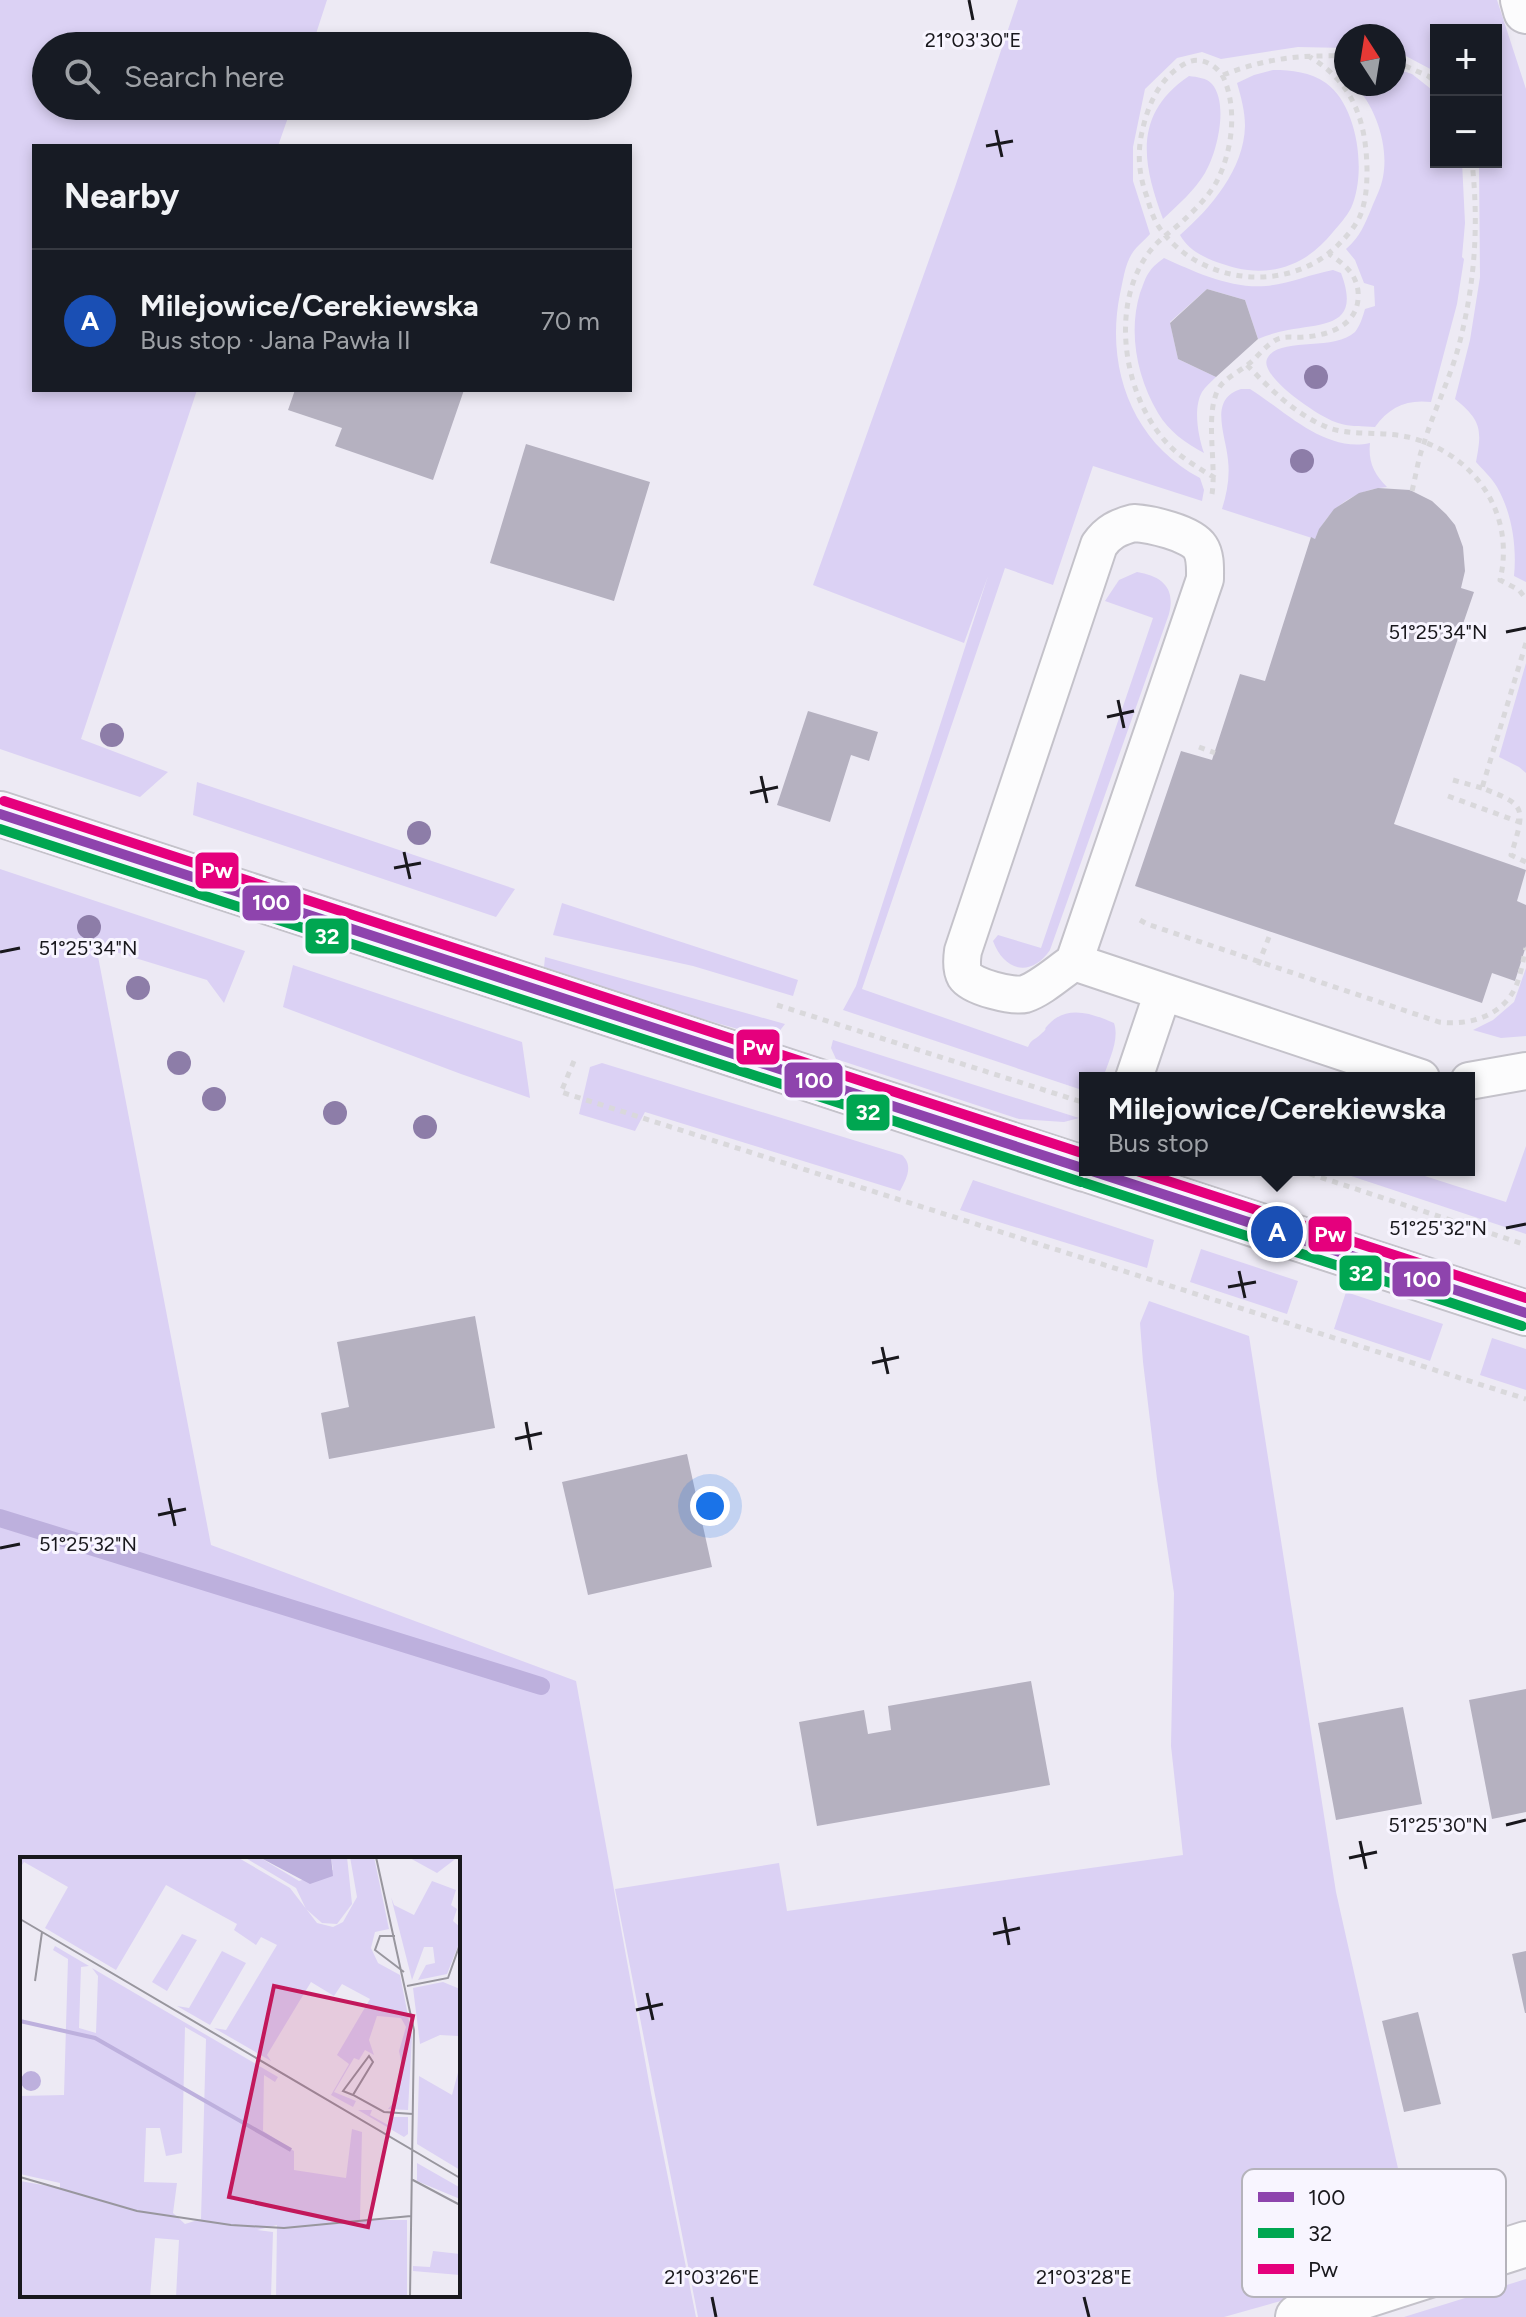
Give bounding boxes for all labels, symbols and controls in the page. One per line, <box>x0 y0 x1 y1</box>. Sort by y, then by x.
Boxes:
north arrow <box>1334 24 1406 96</box>
map controls <box>1430 24 1502 168</box>
button: + <box>1430 24 1502 96</box>
text: 21°03'30"E <box>925 28 1021 52</box>
search box <box>32 32 632 120</box>
icon: search <box>60 54 104 98</box>
text: Search here <box>124 58 284 95</box>
button: − <box>1430 96 1502 168</box>
text: Nearby <box>64 176 179 217</box>
text: Milejowice/Cerekiewska <box>140 287 479 324</box>
text: A <box>81 305 99 337</box>
text: 70 m <box>541 305 600 337</box>
text: Bus stop · Jana Pawła II <box>140 324 411 356</box>
text: 51°25'34"N <box>1389 620 1488 644</box>
line badge: Pw <box>194 851 240 890</box>
text: Pw <box>201 857 233 884</box>
line badge: 100 <box>241 884 302 922</box>
text: 100 <box>252 889 290 916</box>
line badge: 32 <box>304 917 350 955</box>
text: 32 <box>315 923 339 950</box>
text: 51°25'34"N <box>39 936 138 960</box>
line badge: Pw <box>735 1028 781 1066</box>
text: Pw <box>742 1034 774 1061</box>
line badge: 100 <box>783 1061 844 1099</box>
text: 100 <box>795 1067 833 1094</box>
popup <box>1079 1072 1475 1176</box>
text: Milejowice/Cerekiewska <box>1108 1090 1446 1127</box>
line badge: 32 <box>845 1093 891 1132</box>
text: 32 <box>856 1099 880 1126</box>
text: Bus stop <box>1108 1127 1209 1159</box>
pin: A <box>1251 1202 1303 1262</box>
line badge: Pw <box>1307 1215 1353 1253</box>
text: 51°25'32"N <box>1389 1216 1487 1240</box>
text: Pw <box>1314 1221 1346 1248</box>
line badge: 32 <box>1338 1254 1383 1292</box>
text: 32 <box>1349 1260 1373 1287</box>
line badge: 100 <box>1391 1260 1452 1298</box>
text: 100 <box>1403 1266 1441 1293</box>
your location <box>690 1486 730 1526</box>
text: 51°25'32"N <box>39 1532 137 1556</box>
text: 51°25'30"N <box>1388 1813 1488 1837</box>
inset map <box>20 1857 460 2297</box>
legend <box>1242 2169 1506 2297</box>
text: 100 <box>1308 2184 1345 2211</box>
text: 32 <box>1308 2220 1332 2247</box>
text: Pw <box>1308 2256 1339 2283</box>
text: 21°03'26"E <box>664 2265 760 2289</box>
text: 21°03'28"E <box>1036 2265 1132 2289</box>

